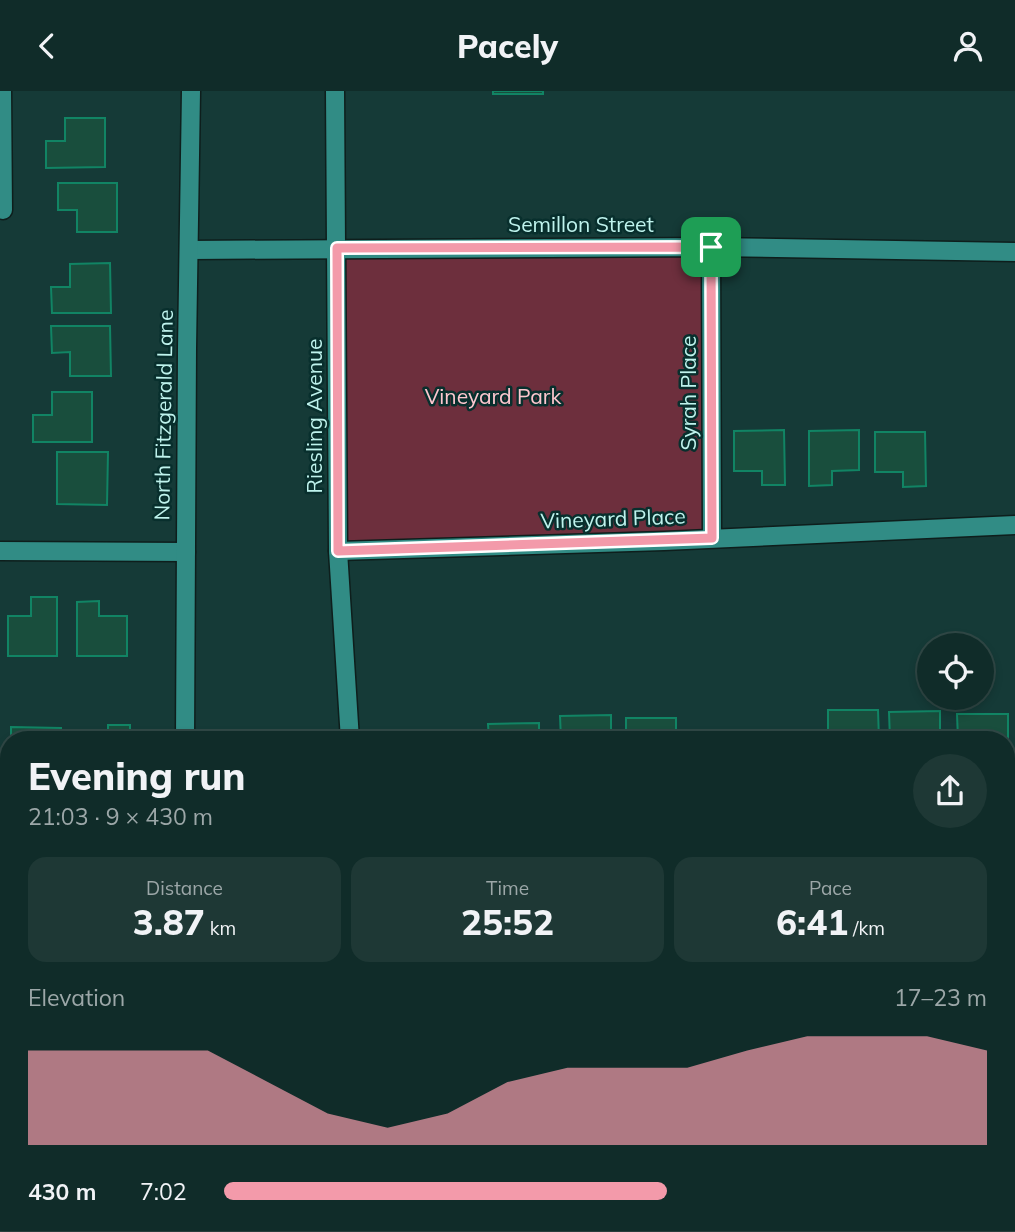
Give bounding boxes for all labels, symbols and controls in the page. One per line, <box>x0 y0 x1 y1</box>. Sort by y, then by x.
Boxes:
text: Pacely <box>457 26 558 66</box>
icon: back <box>28 27 66 65</box>
icon: person <box>949 27 987 65</box>
street label: Semillon Street <box>508 211 654 237</box>
pin <box>681 217 741 277</box>
icon: arrive <box>692 228 730 266</box>
street label: North Fitzgerald Lane <box>148 309 178 521</box>
street label: Syrah Place <box>675 336 701 450</box>
street label: Riesling Avenue <box>301 339 327 493</box>
park label: Vineyard Park <box>425 383 561 409</box>
street label: Vineyard Place <box>540 502 686 534</box>
map controls <box>917 633 994 710</box>
button: locate <box>917 633 994 710</box>
text: Evening run <box>28 752 246 800</box>
button: share <box>913 754 987 828</box>
text: 21:03 · 9 × 430 m <box>28 802 213 831</box>
text: Distance <box>146 876 223 900</box>
text: Time <box>486 876 529 900</box>
text: Pace <box>809 876 852 900</box>
text: 3.87 <box>133 900 205 944</box>
text: 25:52 <box>461 900 554 944</box>
text: 6:41 <box>776 900 848 944</box>
text: km <box>205 916 236 940</box>
text: /km <box>848 916 885 940</box>
text: Elevation <box>28 983 125 1012</box>
text: 17–23 m <box>894 983 987 1012</box>
text: 430 m <box>28 1177 96 1206</box>
text: 7:02 <box>140 1177 187 1206</box>

